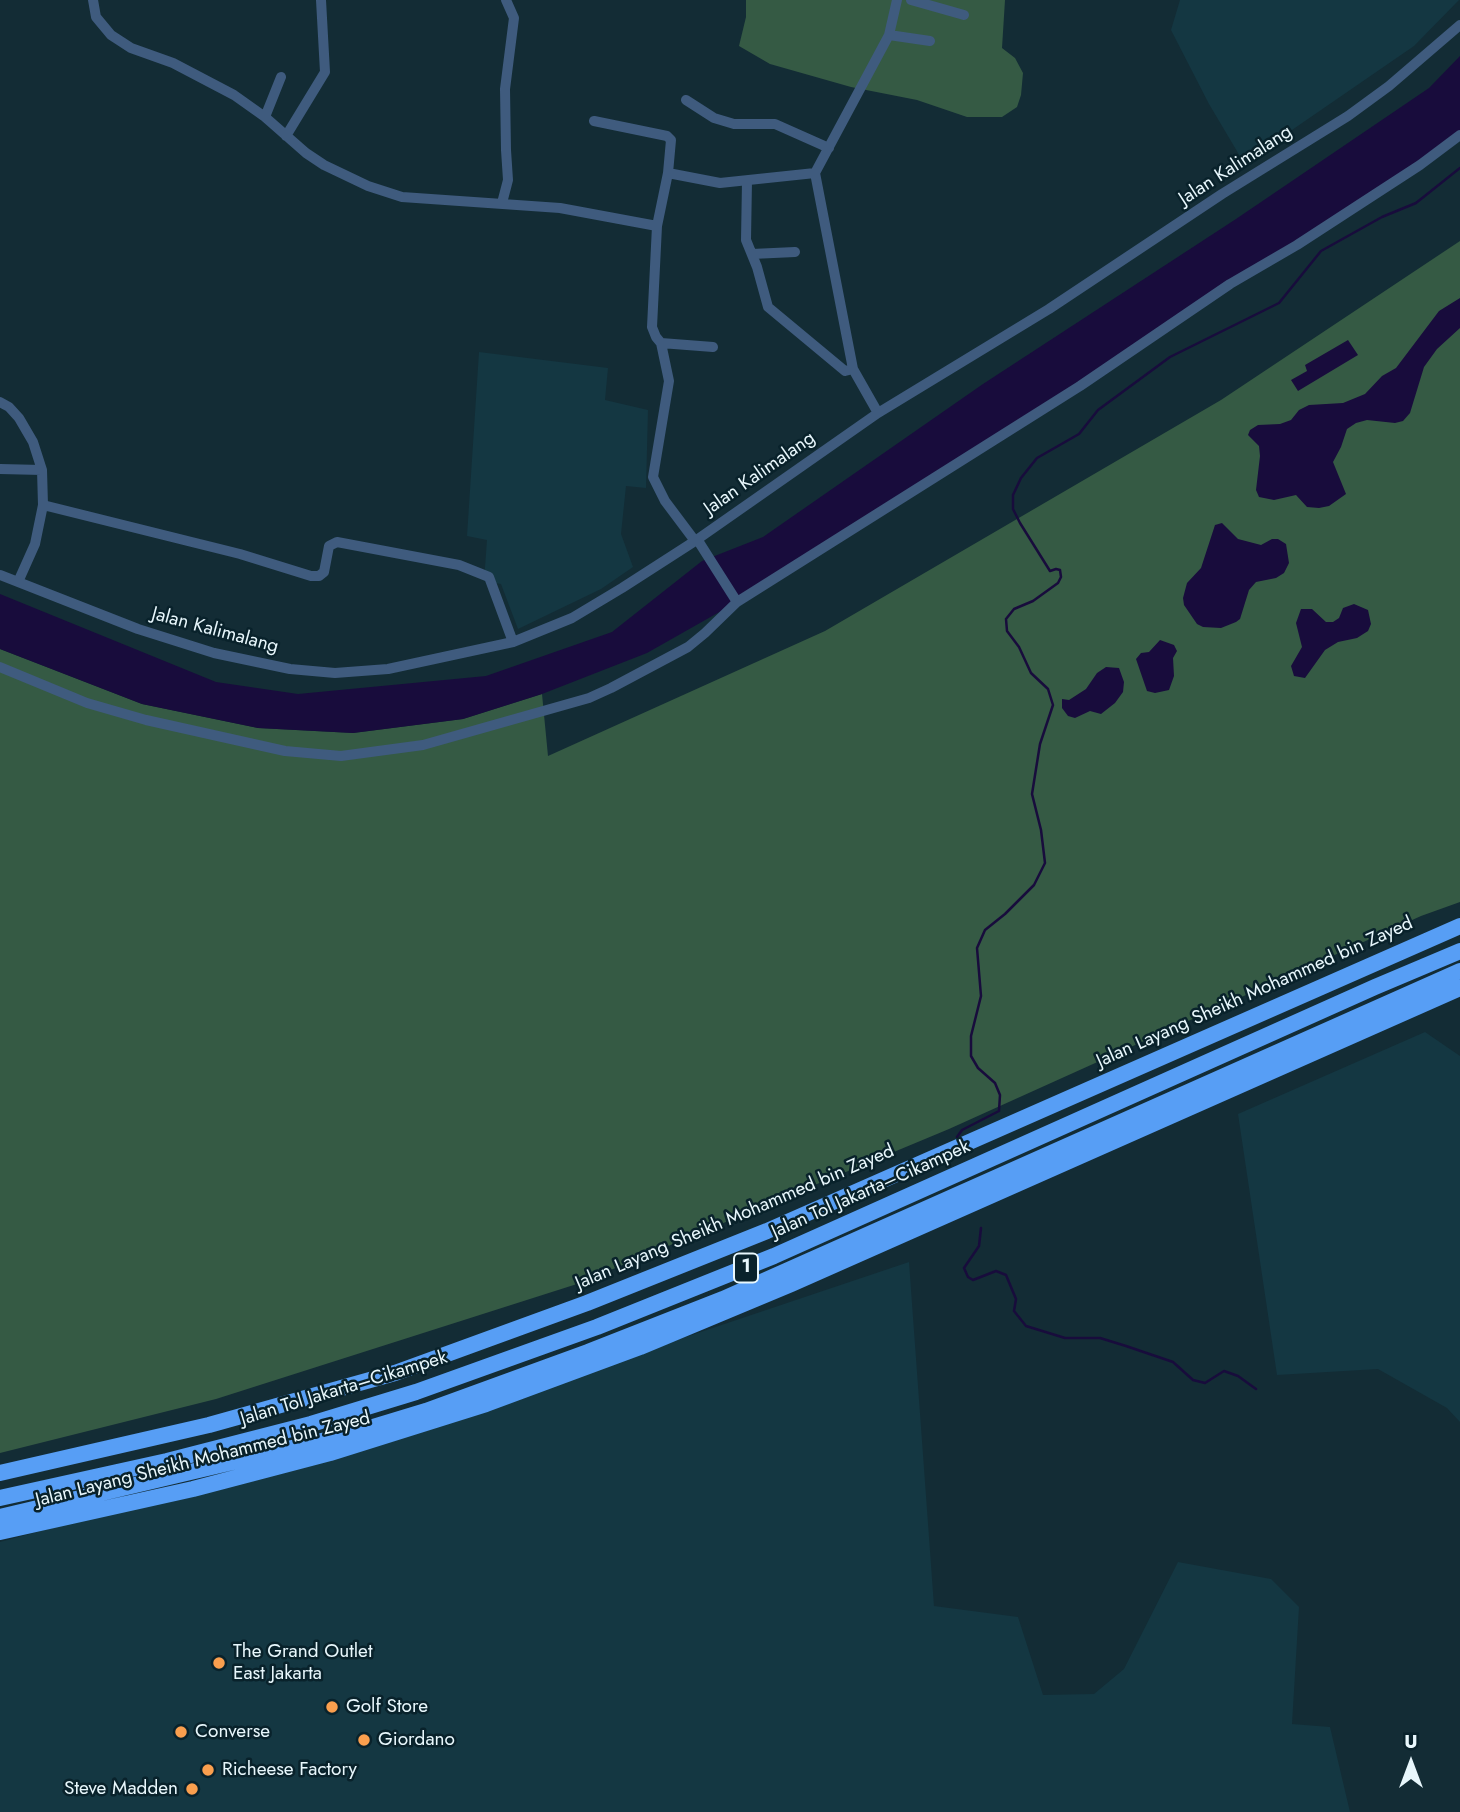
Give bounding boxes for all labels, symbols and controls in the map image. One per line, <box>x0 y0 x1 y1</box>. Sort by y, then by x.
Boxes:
street label: Jalan Kalimalang <box>1175 121 1297 211</box>
street label: Jalan Kalimalang <box>700 427 820 521</box>
street label: Jalan Kalimalang <box>149 603 281 659</box>
street label: Jalan Layang Sheikh Mohammed bin Zayed <box>1093 913 1417 1073</box>
street label: Jalan Tol Jakarta–Cikampek <box>768 1136 974 1244</box>
street label: Jalan Layang Sheikh Mohammed bin Zayed <box>572 1140 898 1296</box>
road number: 1 <box>734 1254 758 1282</box>
street label: Jalan Tol Jakarta–Cikampek <box>238 1347 450 1431</box>
street label: Jalan Layang Sheikh Mohammed bin Zayed <box>33 1407 373 1513</box>
place label: The Grand Outlet East Jakarta <box>233 1641 372 1685</box>
marker: The Grand Outlet East Jakarta <box>211 1655 227 1671</box>
place label: Golf Store <box>346 1696 428 1718</box>
marker: Golf Store <box>324 1699 340 1715</box>
place label: Converse <box>195 1721 270 1743</box>
marker: Converse <box>173 1724 189 1740</box>
north arrow <box>1376 1728 1446 1798</box>
text: U <box>1404 1728 1418 1755</box>
place label: Giordano <box>378 1729 455 1751</box>
marker: Giordano <box>356 1732 372 1748</box>
place label: Richeese Factory <box>222 1759 357 1781</box>
marker: Richeese Factory <box>200 1762 216 1778</box>
place label: Steve Madden <box>64 1778 178 1800</box>
marker: Steve Madden <box>184 1781 200 1797</box>

